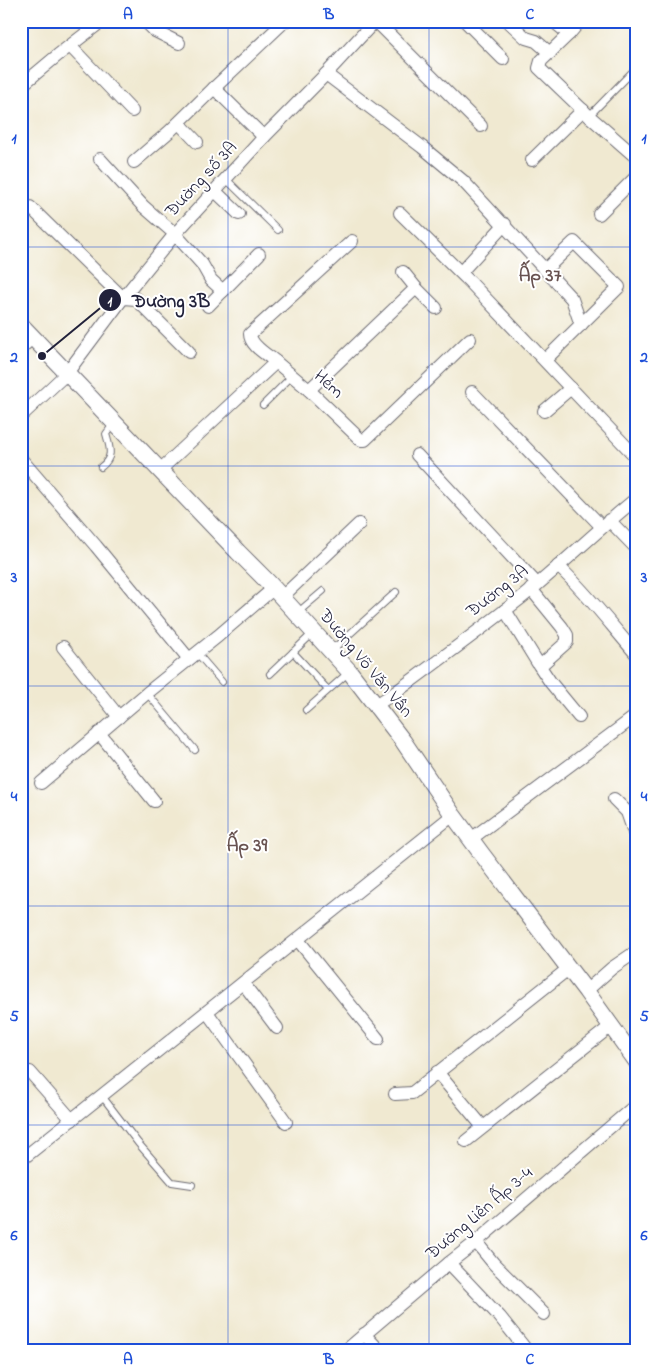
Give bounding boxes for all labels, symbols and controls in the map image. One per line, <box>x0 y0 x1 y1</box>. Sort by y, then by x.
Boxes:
text: A <box>123 3 133 27</box>
text: B <box>323 3 335 27</box>
text: C <box>526 3 535 27</box>
text: 1 <box>11 127 17 151</box>
text: 1 <box>641 127 647 151</box>
street label: Đường số 3A <box>159 136 245 225</box>
district label: Ấp 37 <box>519 259 561 290</box>
callout: Đường 3B <box>97 283 220 317</box>
text: Đường 3B <box>131 289 210 318</box>
text: 1 <box>108 291 113 313</box>
text: 2 <box>9 346 18 370</box>
text: 2 <box>639 346 648 370</box>
street label: Hẻm <box>307 364 349 406</box>
street label: Đường 3A <box>461 559 535 626</box>
text: 3 <box>10 566 18 590</box>
text: 3 <box>640 566 648 590</box>
street label: Đường Võ Văn Vân <box>310 603 418 725</box>
text: 4 <box>10 785 18 809</box>
text: 4 <box>640 785 648 809</box>
district label: Ấp 39 <box>227 829 267 860</box>
text: 5 <box>9 1005 19 1029</box>
text: 5 <box>639 1005 649 1029</box>
street label: Đường Liên Ấp 3-4 <box>419 1160 540 1268</box>
text: 6 <box>9 1224 18 1248</box>
text: 6 <box>639 1224 648 1248</box>
text: A <box>123 1348 133 1372</box>
text: B <box>323 1348 335 1372</box>
text: C <box>526 1348 535 1372</box>

